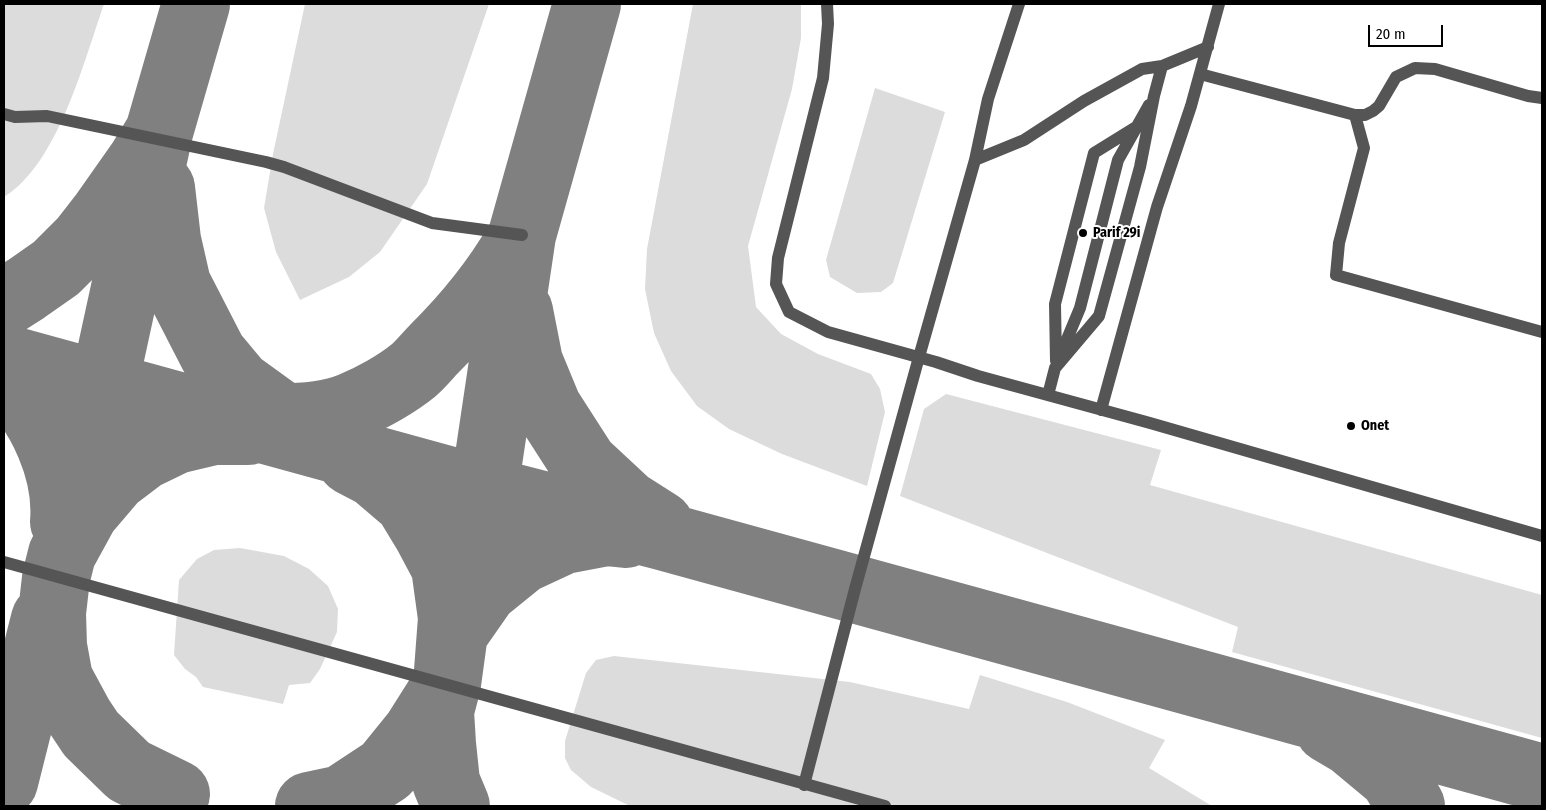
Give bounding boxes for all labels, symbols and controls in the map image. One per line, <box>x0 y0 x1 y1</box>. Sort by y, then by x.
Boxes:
scale bar <box>1371 15 1446 47</box>
text: 20 m <box>1376 25 1406 43</box>
place label: Parif 29i <box>1093 225 1140 241</box>
marker: Parif 29i <box>1077 227 1089 239</box>
place label: Onet <box>1361 418 1389 434</box>
marker: Onet <box>1345 420 1357 432</box>

